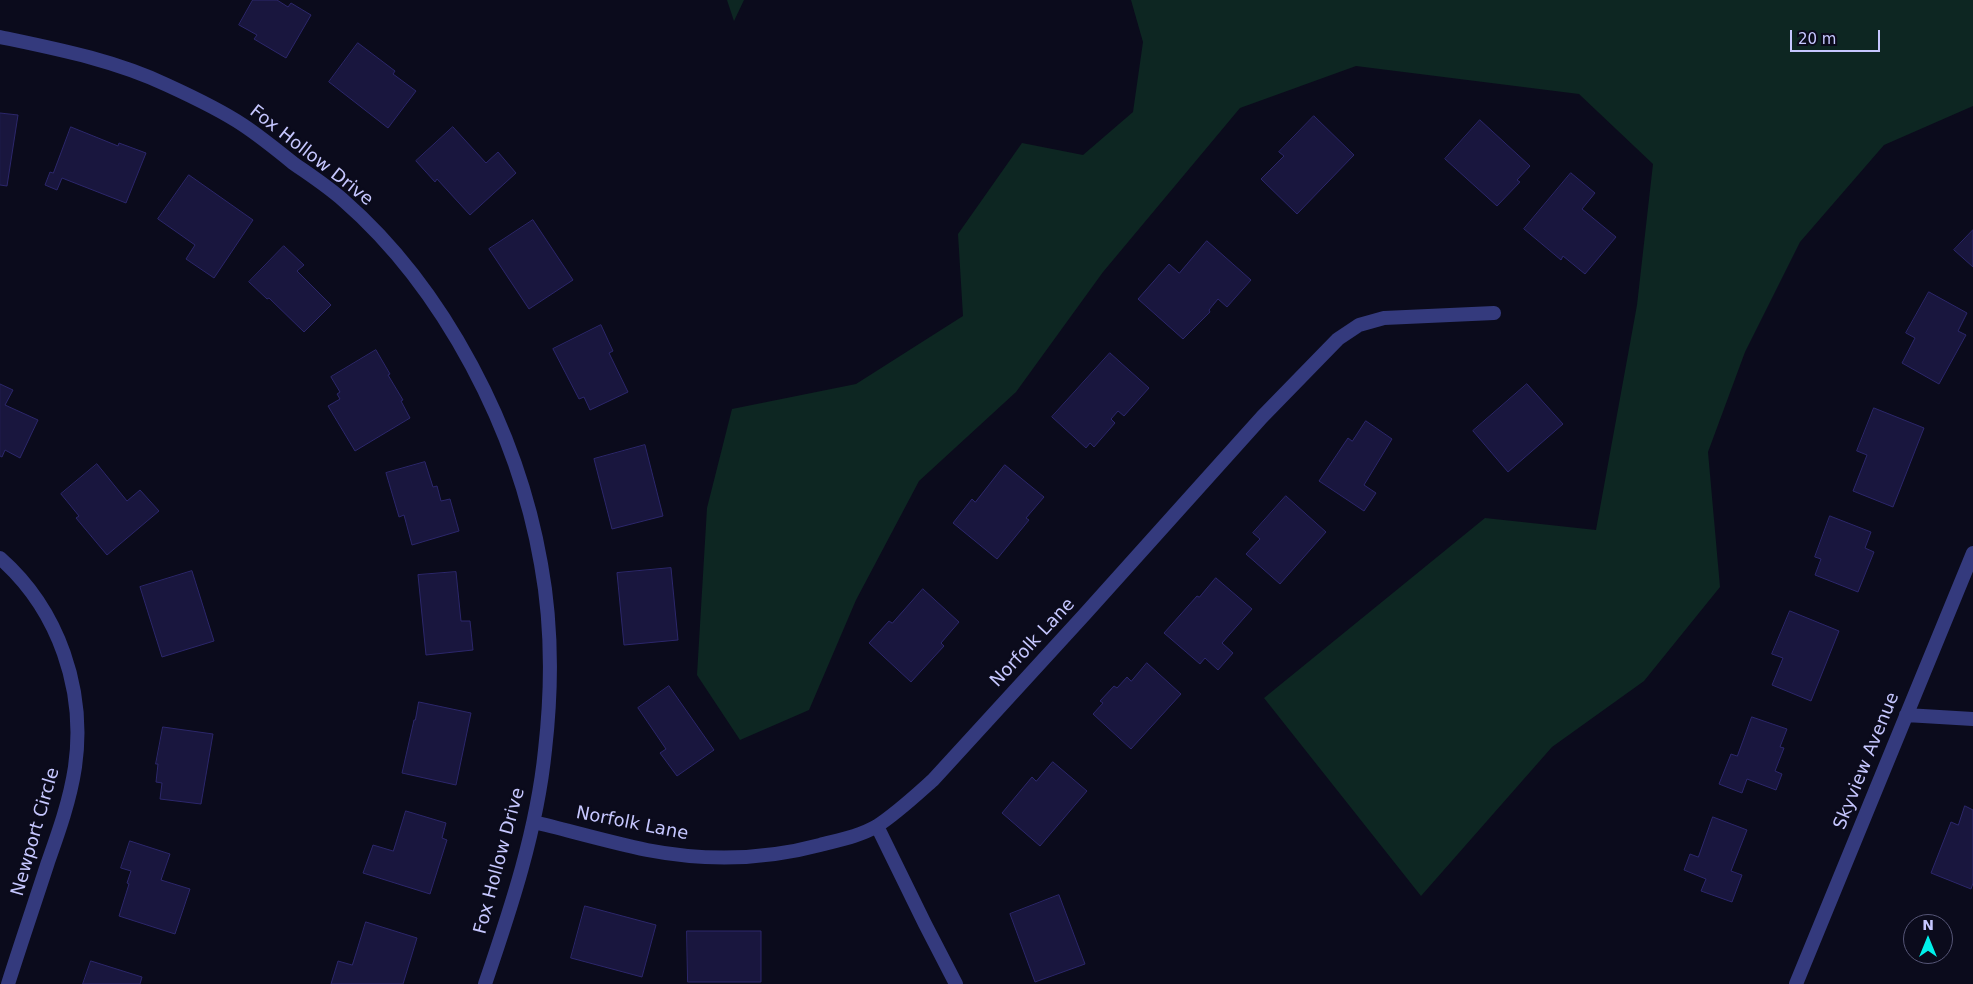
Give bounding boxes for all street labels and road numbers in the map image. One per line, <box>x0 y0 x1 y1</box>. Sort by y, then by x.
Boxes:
street label: Fox Hollow Drive <box>245 101 377 211</box>
street label: Norfolk Lane <box>986 594 1080 692</box>
street label: Skyview Avenue <box>1830 689 1904 833</box>
street label: Newport Circle <box>7 765 65 899</box>
street label: Fox Hollow Drive <box>470 785 530 937</box>
street label: Norfolk Lane <box>574 803 690 845</box>

